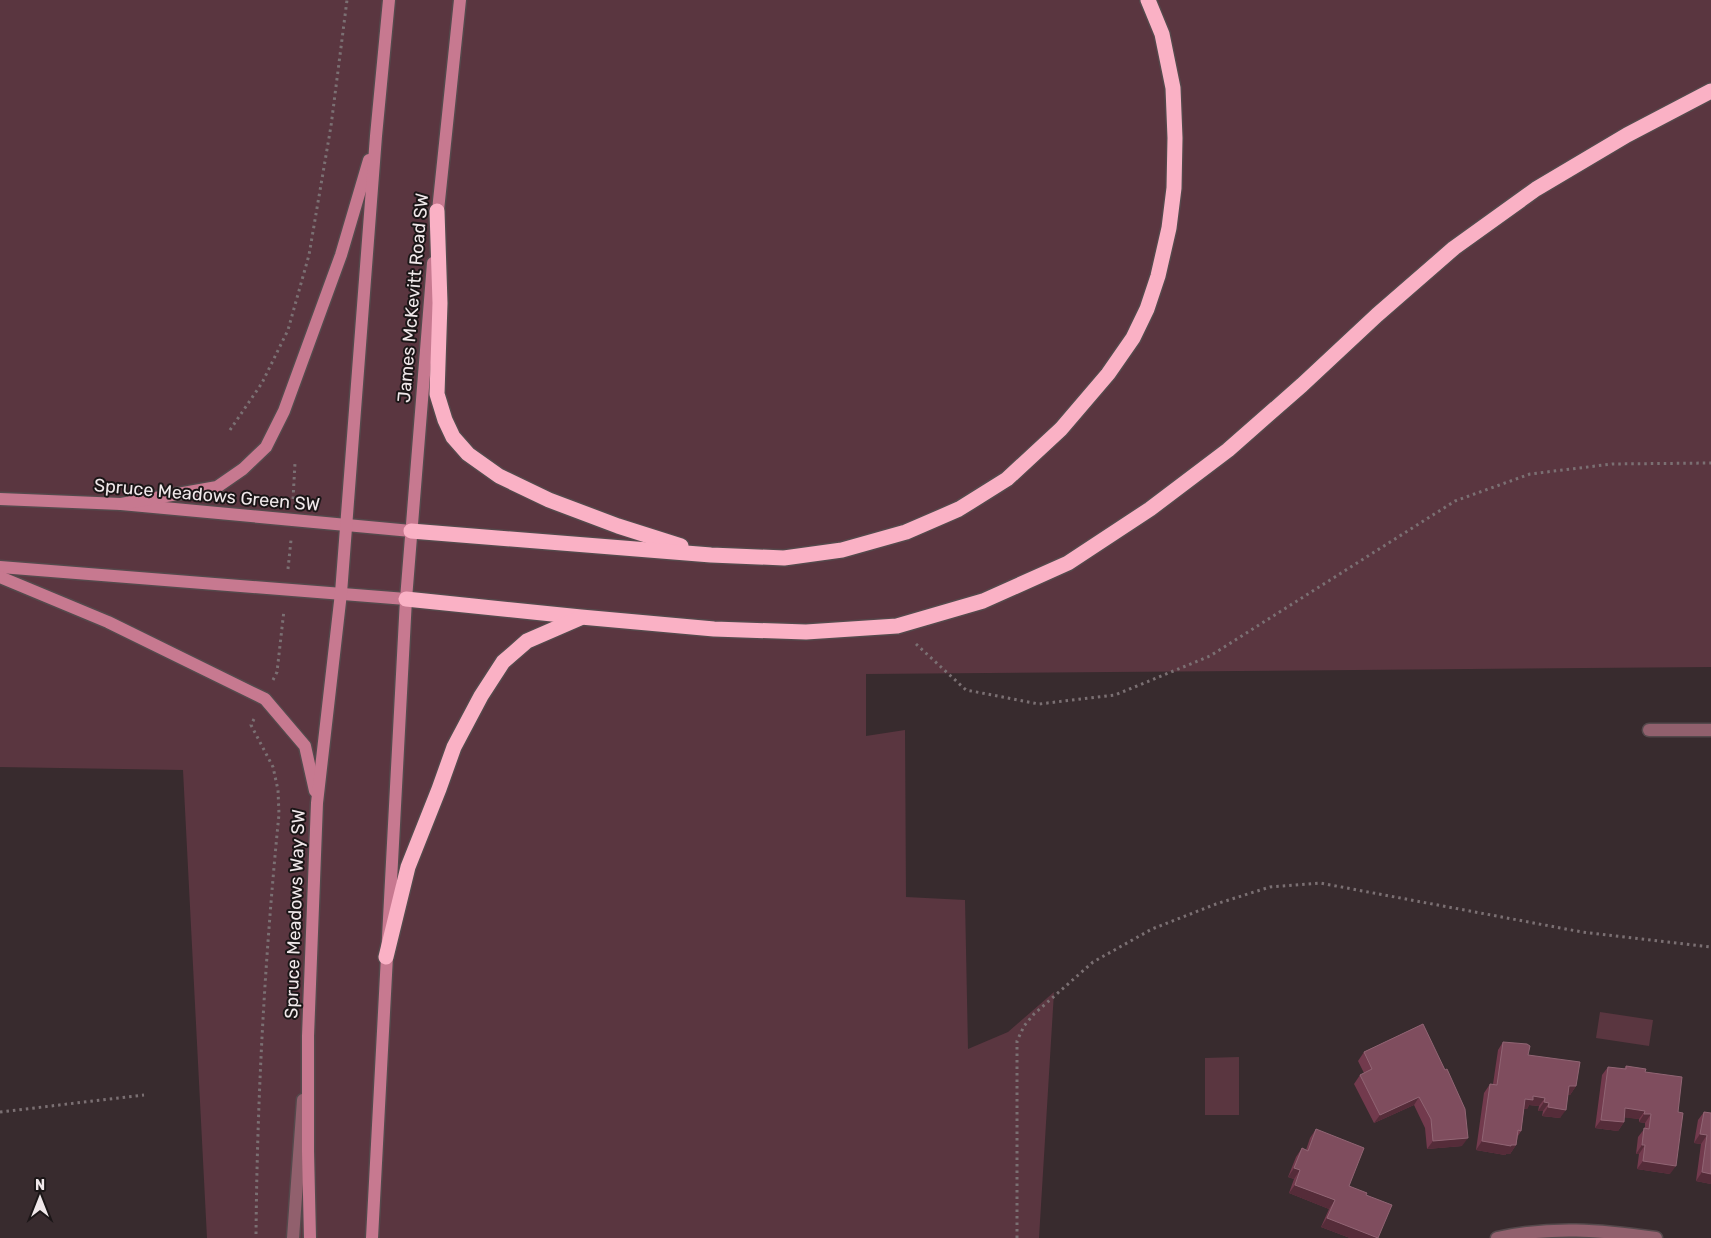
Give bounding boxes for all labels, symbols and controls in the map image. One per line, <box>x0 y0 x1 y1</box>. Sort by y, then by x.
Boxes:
street label: James McKevitt Road SW <box>393 192 433 404</box>
street label: Spruce Meadows Green SW <box>93 474 321 516</box>
street label: Spruce Meadows Way SW <box>280 809 310 1019</box>
north arrow <box>15 1173 65 1223</box>
text: N <box>35 1177 45 1194</box>

